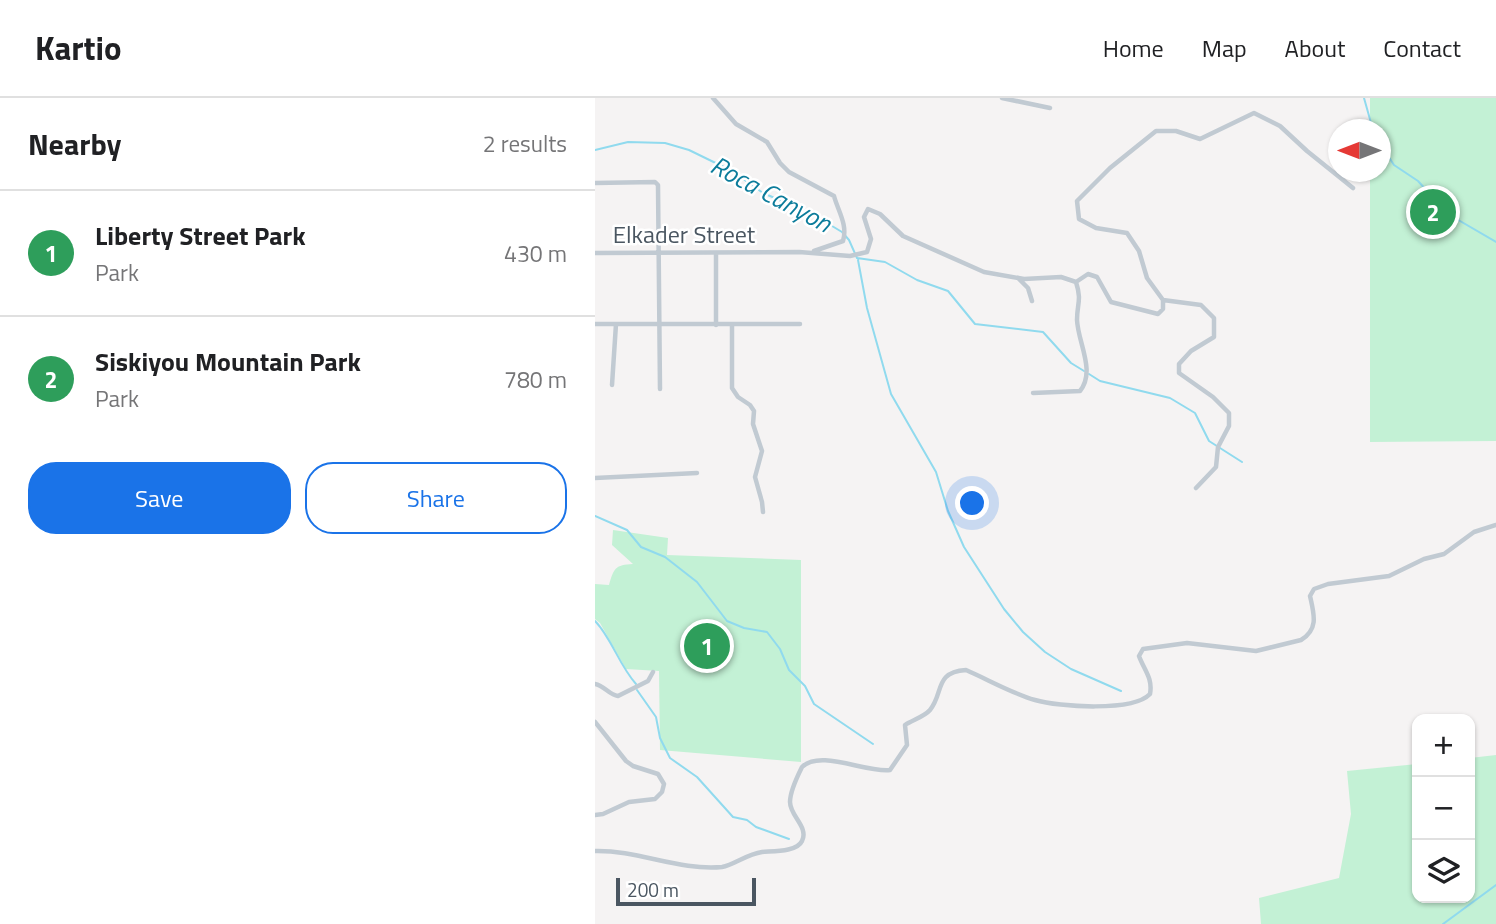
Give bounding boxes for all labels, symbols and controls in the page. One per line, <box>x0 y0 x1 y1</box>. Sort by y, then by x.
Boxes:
text: Kartio <box>35 23 122 73</box>
text: Home <box>1103 30 1164 66</box>
text: Map <box>1202 30 1247 66</box>
text: About <box>1285 30 1345 66</box>
text: Contact <box>1383 30 1461 66</box>
north arrow <box>1328 119 1391 182</box>
text: Nearby <box>28 121 121 167</box>
text: 2 results <box>483 126 567 161</box>
water label: Roca Canyon <box>704 145 840 242</box>
pin: 2 <box>1410 186 1456 238</box>
text: Liberty Street Park <box>95 216 306 255</box>
street label: Elkader Street <box>613 216 756 252</box>
text: 1 <box>45 236 57 271</box>
text: 430 m <box>504 236 567 271</box>
text: Park <box>95 255 139 290</box>
text: Siskiyou Mountain Park <box>95 342 361 381</box>
text: 2 <box>45 362 57 397</box>
text: 780 m <box>504 362 567 397</box>
text: Park <box>95 381 139 416</box>
button: Save <box>28 462 291 534</box>
button: Share <box>305 462 567 534</box>
your location <box>955 486 989 520</box>
pin: 1 <box>684 620 730 672</box>
map controls <box>1412 714 1475 903</box>
button: + <box>1412 714 1475 777</box>
button: − <box>1412 777 1475 840</box>
button: layers <box>1412 840 1475 903</box>
scale bar <box>616 875 756 907</box>
text: 200 m <box>627 875 679 904</box>

